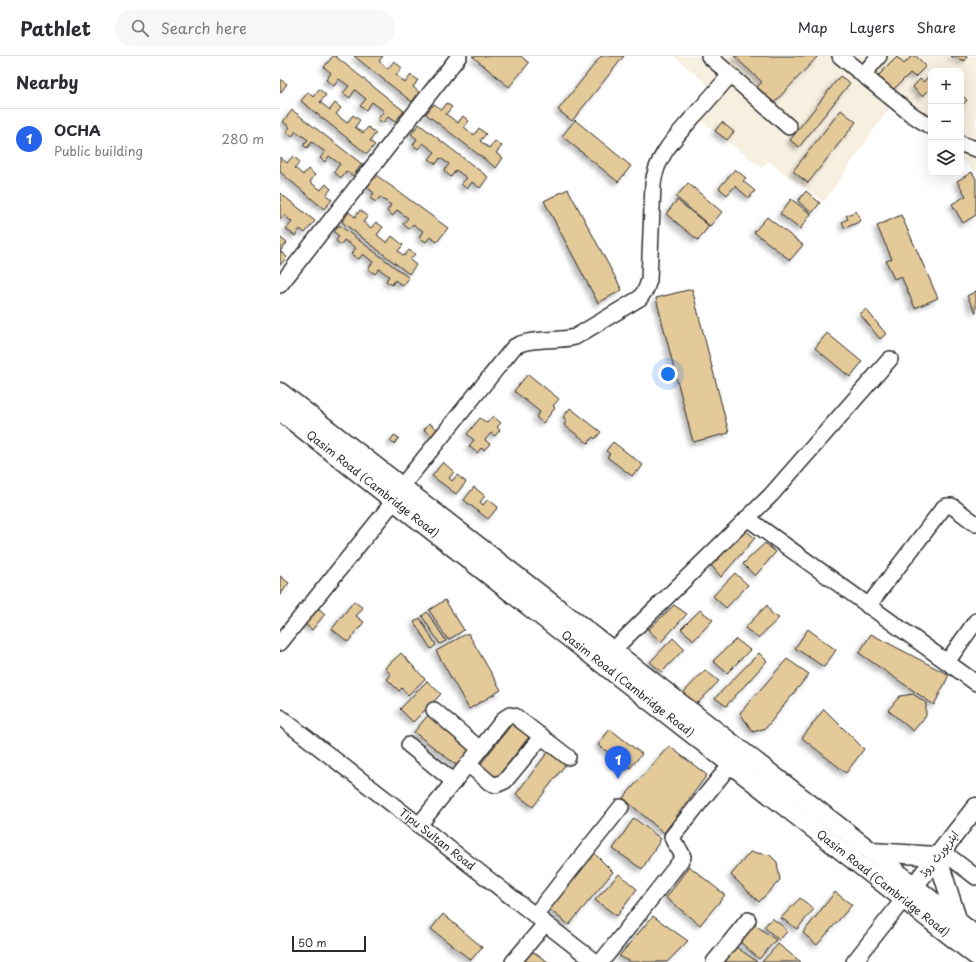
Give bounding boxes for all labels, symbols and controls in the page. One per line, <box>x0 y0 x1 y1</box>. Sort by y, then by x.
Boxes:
search box <box>115 10 395 46</box>
text: Pathlet <box>20 14 91 42</box>
text: Search here <box>161 16 247 39</box>
icon: search <box>129 17 151 39</box>
text: Map <box>798 17 828 38</box>
text: Layers <box>850 17 895 38</box>
text: Share <box>917 17 956 38</box>
map controls <box>928 68 964 176</box>
button: + <box>928 68 964 104</box>
text: Nearby <box>16 69 78 95</box>
button: − <box>928 104 964 140</box>
text: OCHA <box>54 118 101 141</box>
text: 1 <box>26 129 32 148</box>
text: 280 m <box>222 129 264 148</box>
button: layers <box>928 140 964 176</box>
text: Public building <box>54 141 143 160</box>
your location <box>658 364 678 384</box>
street label: Qasim Road (Cambridge Road) <box>303 426 443 541</box>
street label: Qasim Road (Cambridge Road) <box>558 626 698 741</box>
pin: 1 <box>605 746 631 779</box>
street label: Tipu Sultan Road <box>396 804 479 874</box>
street label: Qasim Road (Cambridge Road) <box>813 826 953 940</box>
street label: ایئرپورٹ روڈ <box>915 827 962 881</box>
scale bar <box>292 934 366 953</box>
text: 50 m <box>298 934 327 951</box>

